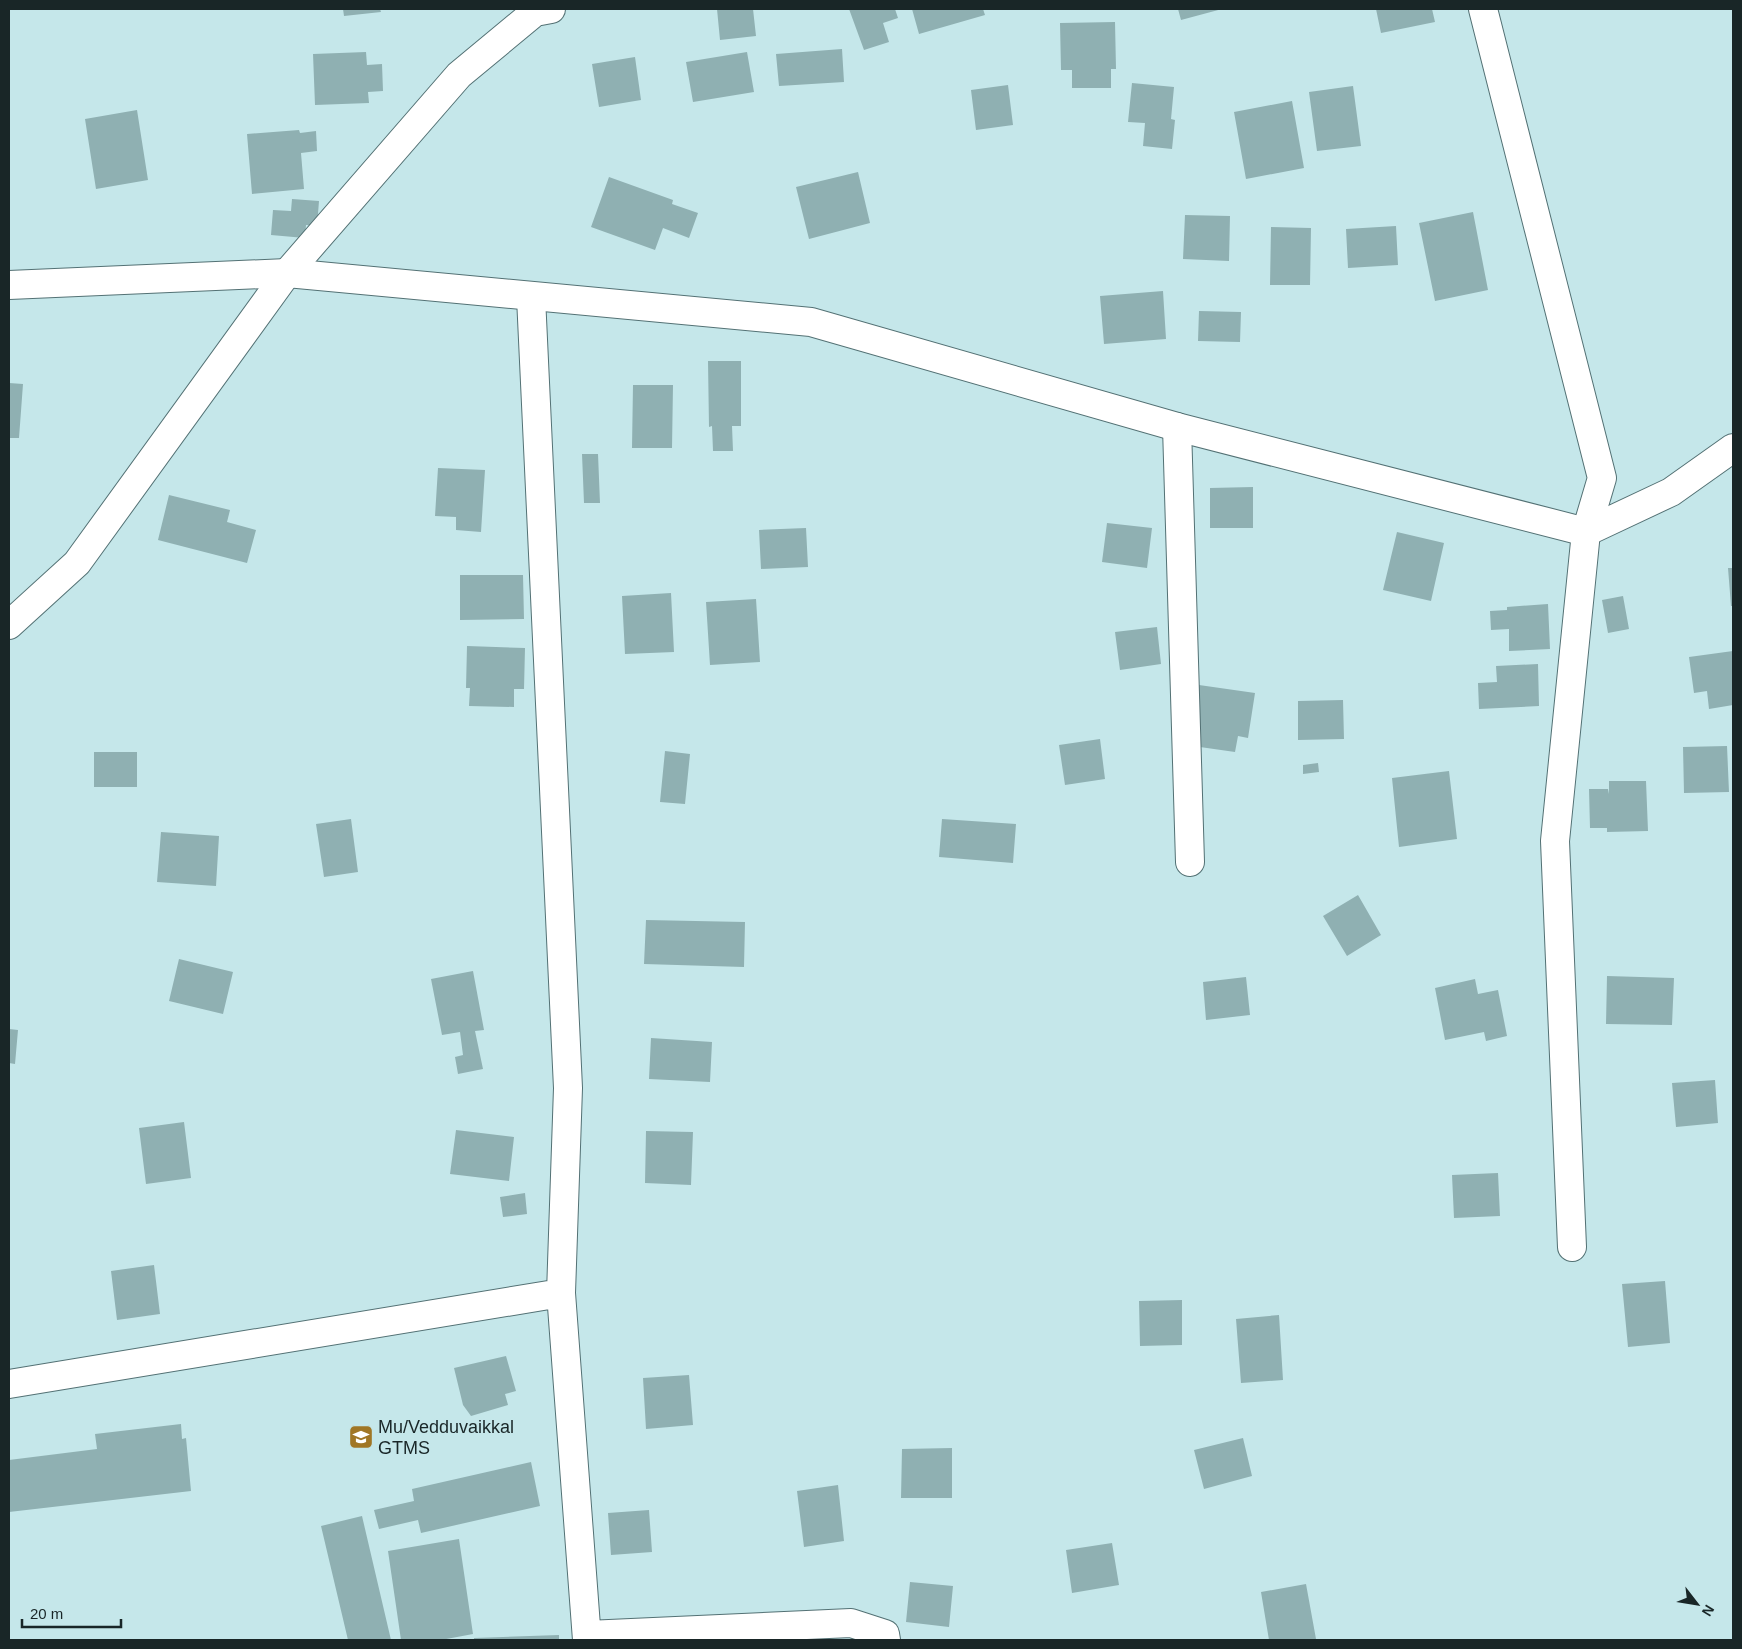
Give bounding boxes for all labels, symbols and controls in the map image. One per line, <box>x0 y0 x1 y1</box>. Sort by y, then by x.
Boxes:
place label: Mu/Vedduvaikkal GTMS <box>378 1417 514 1458</box>
school or university icon: Mu/Vedduvaikkal GTMS <box>348 1424 374 1450</box>
north arrow <box>1672 1579 1722 1629</box>
scale bar <box>22 1596 121 1628</box>
text: N <box>1699 1602 1718 1619</box>
text: 20 m <box>30 1605 63 1622</box>

